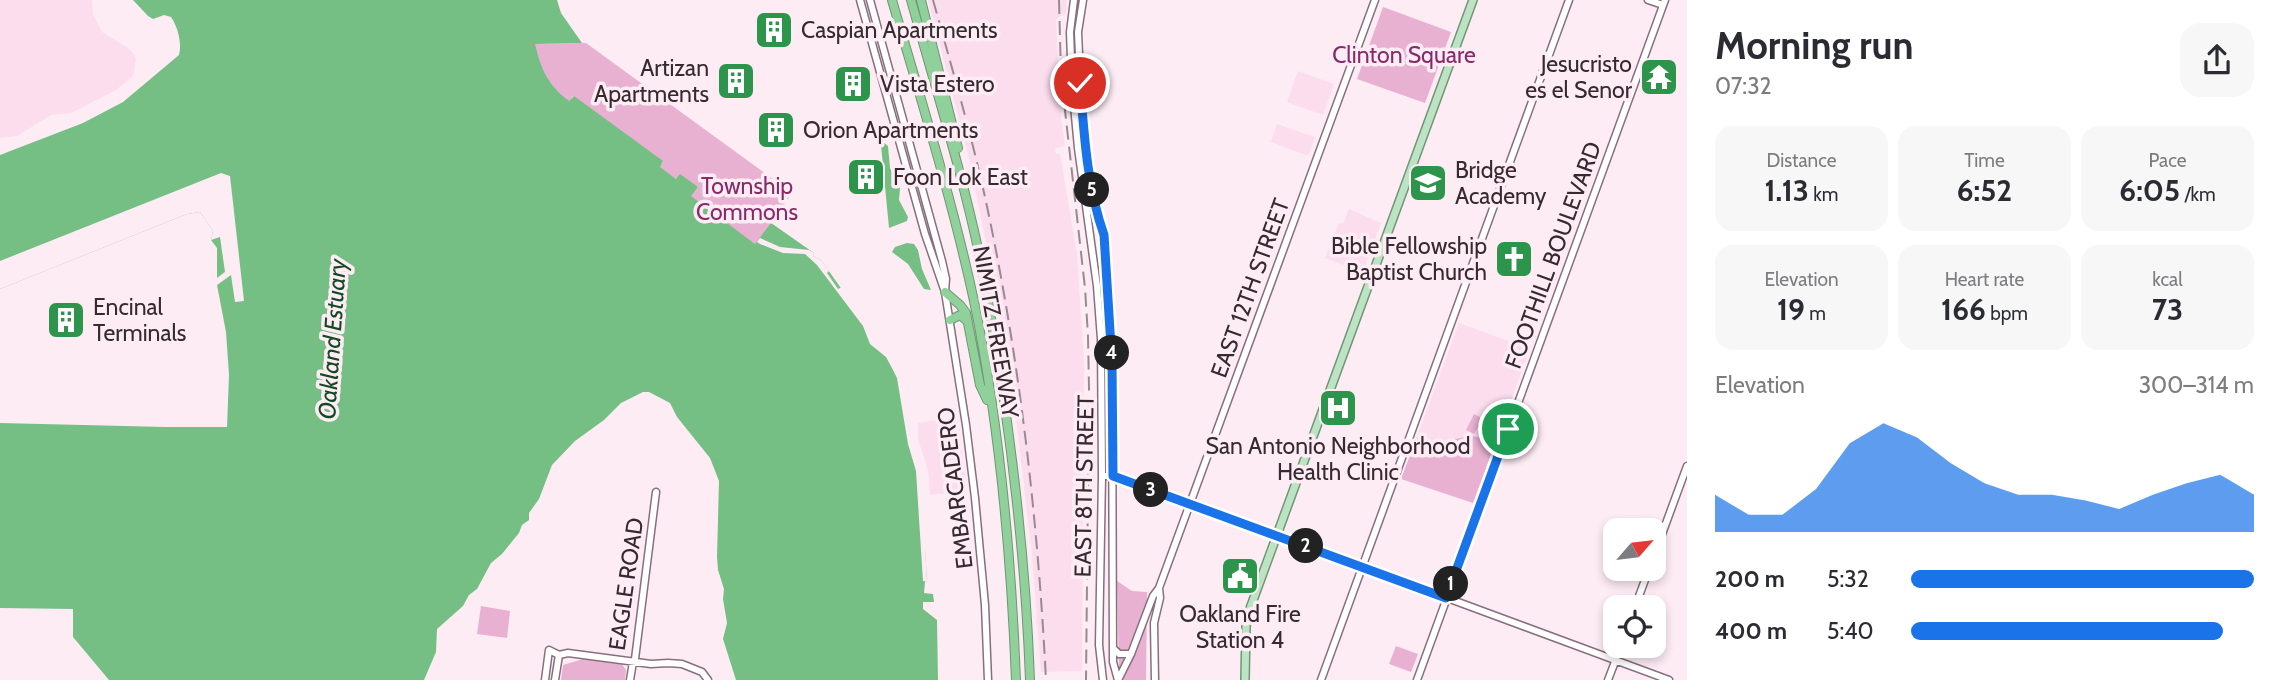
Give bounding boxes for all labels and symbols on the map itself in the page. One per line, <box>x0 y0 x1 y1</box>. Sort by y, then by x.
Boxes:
building icon: Caspian Apartments <box>753 9 795 51</box>
place label: Caspian Apartments <box>801 16 997 44</box>
park label: Clinton Square <box>1332 41 1476 69</box>
place label: Jesucristo es el Senor <box>1525 50 1633 104</box>
pin <box>1050 53 1110 113</box>
place label: Artizan Apartments <box>594 54 709 108</box>
temple icon: Jesucristo es el Senor <box>1638 56 1680 98</box>
building icon: Artizan Apartments <box>715 60 757 102</box>
building icon: Vista Estero <box>832 63 874 105</box>
place label: Vista Estero <box>880 70 995 98</box>
building icon: Orion Apartments <box>755 109 797 151</box>
place label: Orion Apartments <box>803 116 978 144</box>
street label: FOOTHILL BOULEVARD <box>1499 138 1607 372</box>
building icon: Foon Lok East <box>845 156 887 198</box>
place label: Bridge Academy <box>1455 156 1547 210</box>
school or university icon: Bridge Academy <box>1407 162 1449 204</box>
place label: Foon Lok East <box>893 163 1028 191</box>
park label: Township Commons <box>696 172 798 226</box>
pin: 5 <box>1074 172 1110 208</box>
street label: EAST 12TH STREET <box>1205 195 1295 381</box>
place label: Bible Fellowship Baptist Church <box>1331 232 1487 286</box>
church icon: Bible Fellowship Baptist Church <box>1493 238 1535 280</box>
street label: NIMITZ FREEWAY <box>967 244 1025 421</box>
water label: Oakland Estuary <box>312 257 352 420</box>
place label: Encinal Terminals <box>93 293 186 347</box>
building icon: Encinal Terminals <box>45 299 87 341</box>
pin: 4 <box>1094 336 1130 370</box>
hospital icon: San Antonio Neighborhood Health Clinic <box>1317 387 1359 429</box>
street label: EAST 8TH STREET <box>1068 395 1100 577</box>
pin <box>1478 399 1538 459</box>
street label: EMBARCADERO <box>931 406 979 570</box>
place label: San Antonio Neighborhood Health Clinic <box>1206 432 1470 486</box>
pin: 3 <box>1134 472 1168 508</box>
street label: EAGLE ROAD <box>603 516 649 652</box>
north arrow <box>1603 518 1666 581</box>
pin: 2 <box>1288 528 1324 564</box>
public building icon: Oakland Fire Station 4 <box>1219 555 1261 597</box>
pin: 1 <box>1434 566 1468 602</box>
place label: Oakland Fire Station 4 <box>1179 600 1301 654</box>

